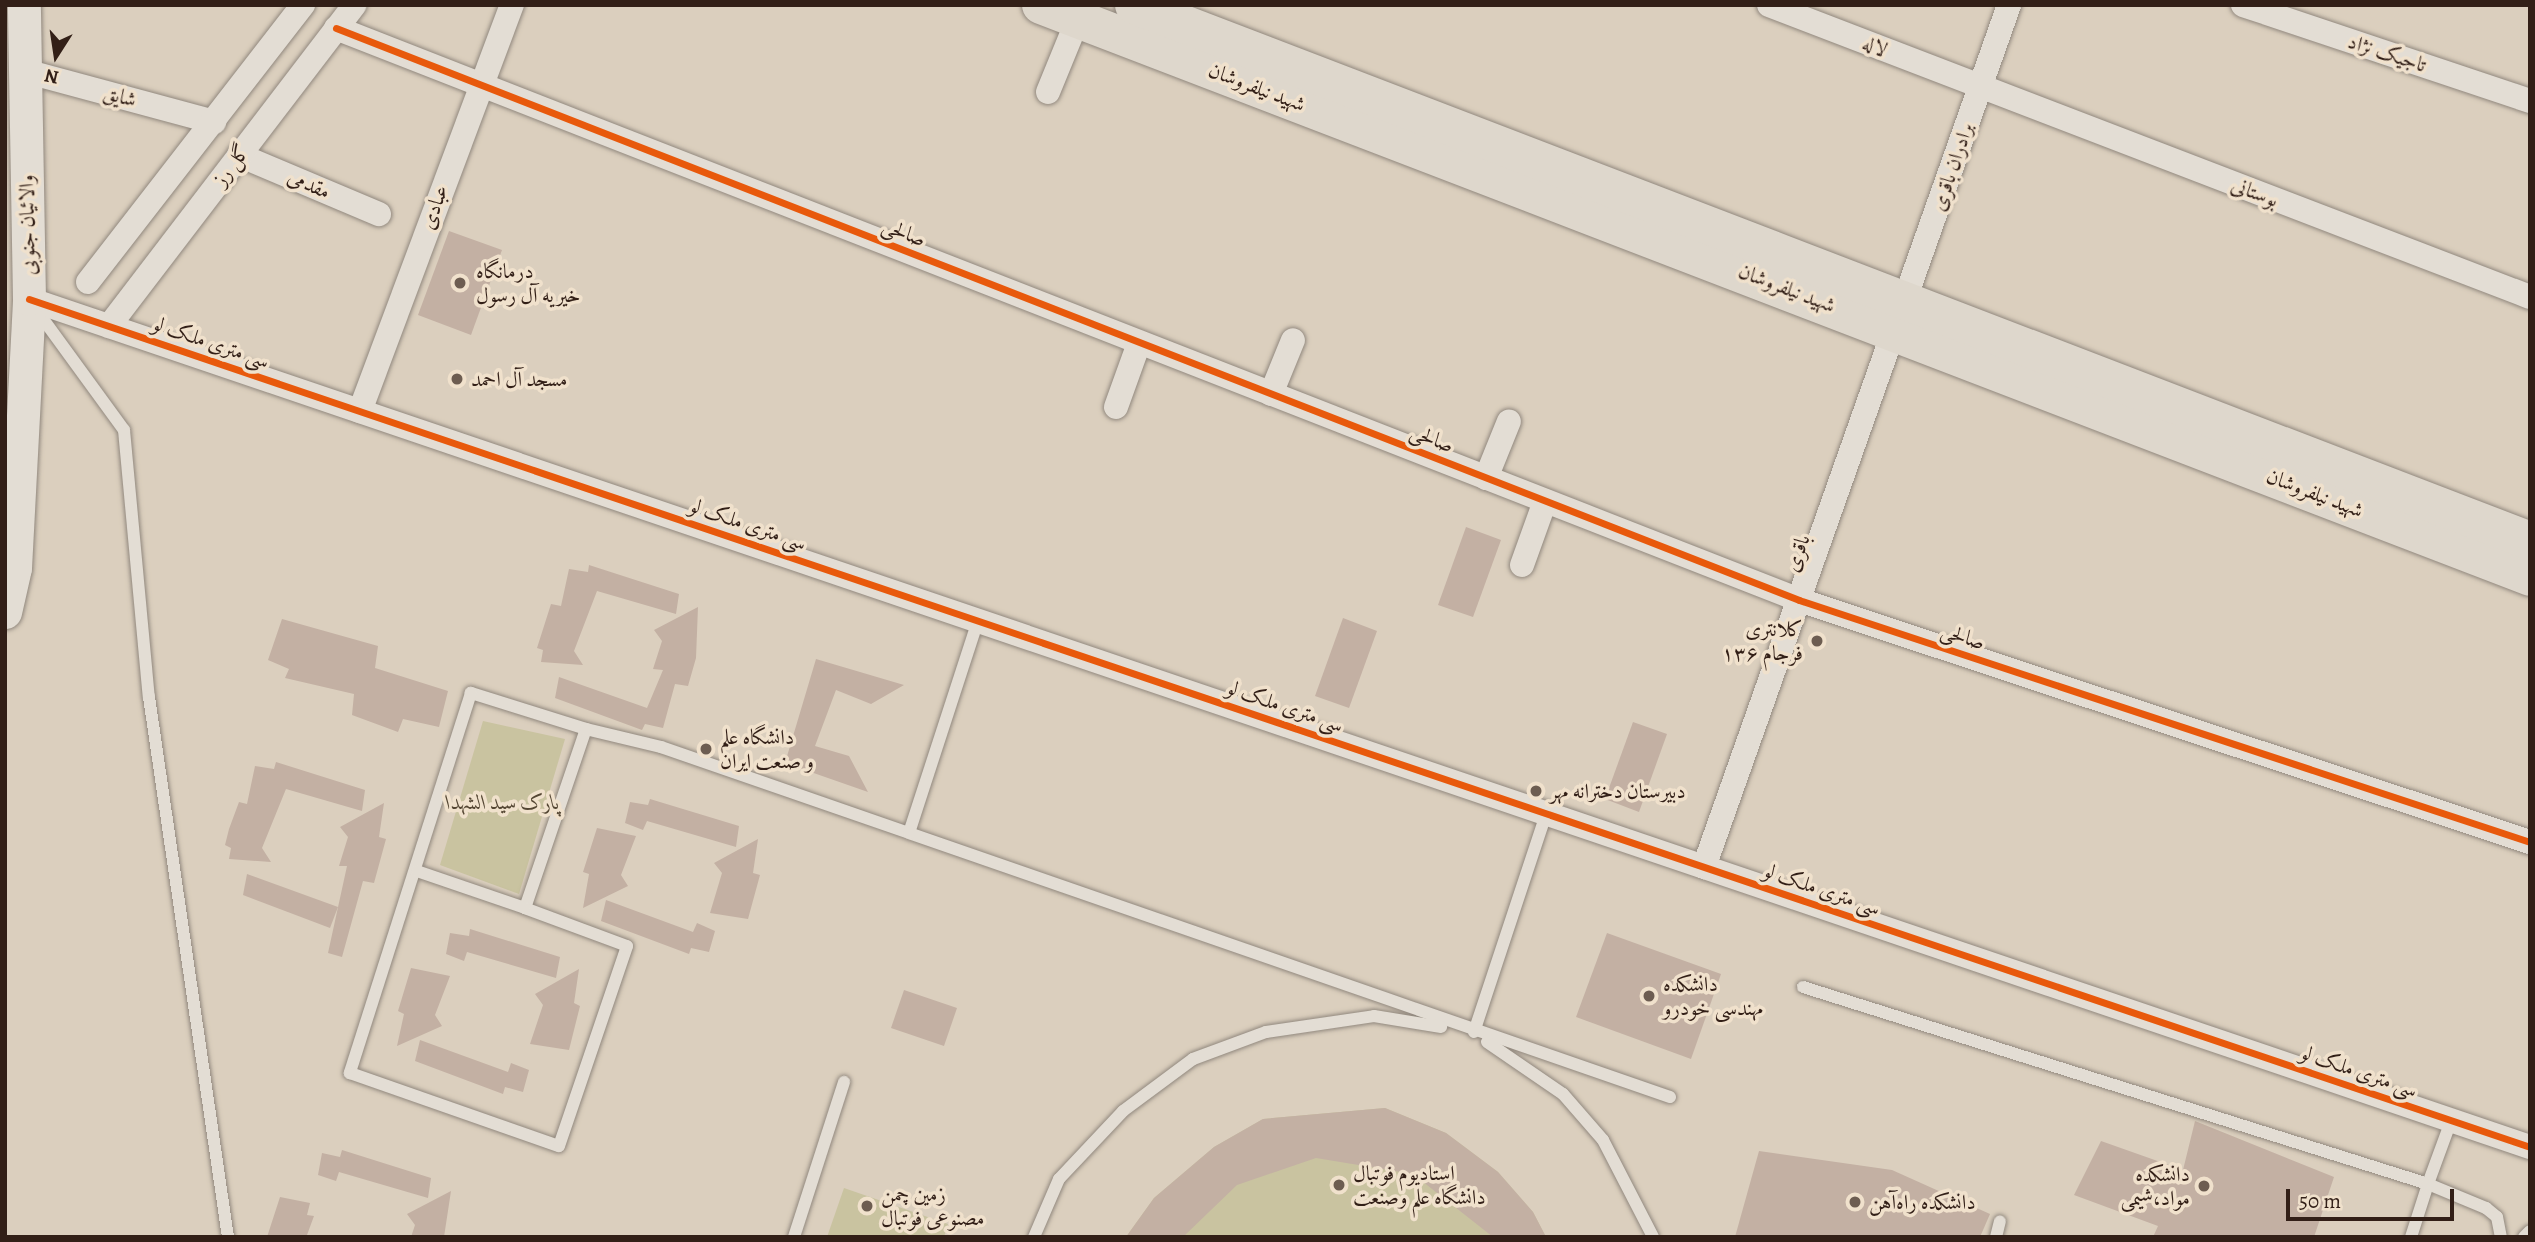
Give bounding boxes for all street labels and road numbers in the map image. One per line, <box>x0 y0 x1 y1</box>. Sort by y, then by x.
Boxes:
street label: تاجیک نژاد <box>2345 28 2429 78</box>
street label: لاله <box>1859 30 1891 62</box>
street label: شهید نیلفروشان <box>1205 57 1309 117</box>
street label: شایق <box>101 79 139 113</box>
street label: برادران باقری <box>1925 120 1979 214</box>
street label: گل رز <box>207 139 255 191</box>
street label: مقدمی <box>284 164 334 204</box>
street label: بوستانی <box>2228 172 2282 212</box>
street label: والائیان جنوبی <box>14 175 40 275</box>
street label: عبادی <box>414 181 454 233</box>
street label: صالحی <box>878 212 930 252</box>
street label: شهید نیلفروشان <box>1735 258 1839 318</box>
street label: سی متری ملک لو <box>149 310 273 374</box>
street label: صالحی <box>1406 418 1458 458</box>
street label: شهید نیلفروشان <box>2263 463 2367 523</box>
street label: سی متری ملک لو <box>686 492 810 556</box>
street label: باقری <box>1779 531 1815 575</box>
street label: صالحی <box>1938 617 1988 655</box>
street label: سی متری ملک لو <box>1223 674 1347 738</box>
street label: سی متری ملک لو <box>1760 857 1884 921</box>
street label: سی متری ملک لو <box>2297 1039 2421 1103</box>

